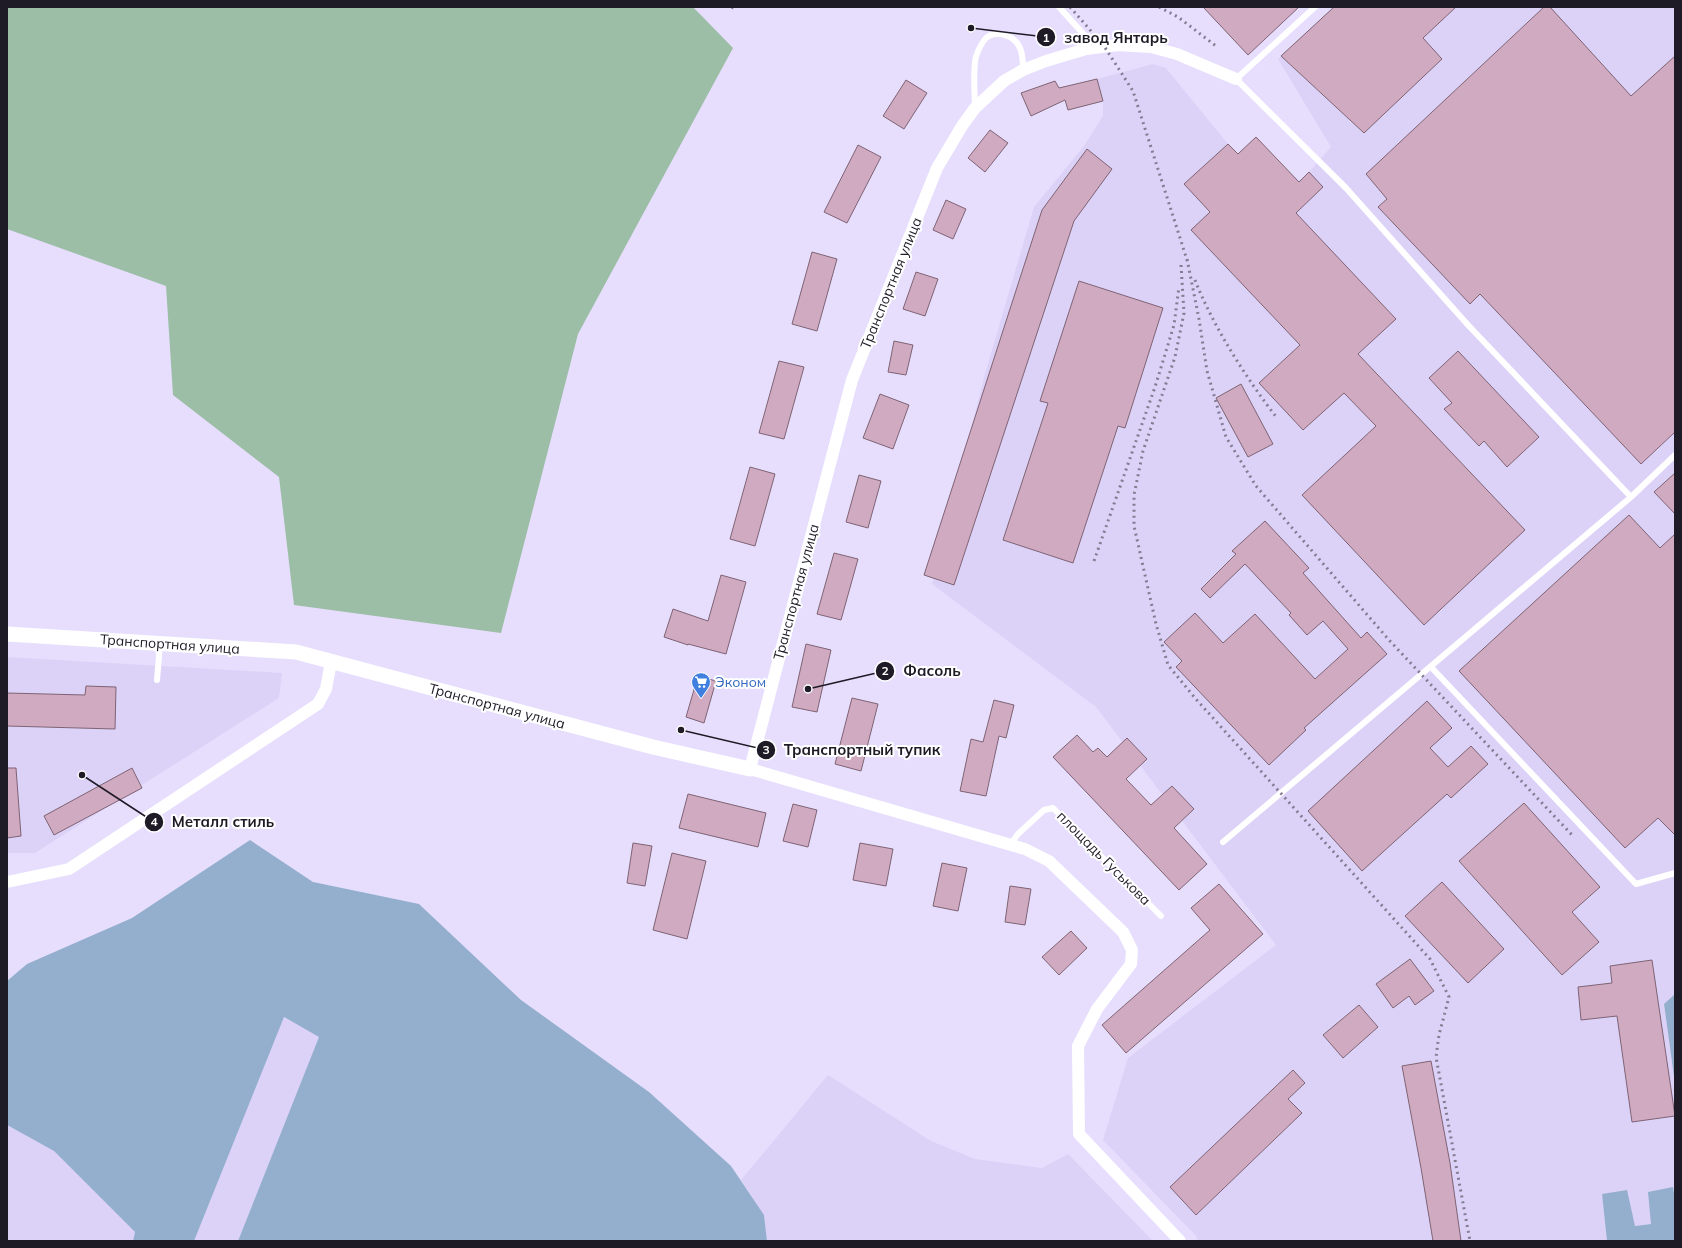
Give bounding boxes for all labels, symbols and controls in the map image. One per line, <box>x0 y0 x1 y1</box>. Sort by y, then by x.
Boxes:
callout: завод Янтарь <box>1036 24 1176 51</box>
text: завод Янтарь <box>1064 28 1168 47</box>
text: 1 <box>1042 30 1050 45</box>
street label: Транспортная улица <box>856 215 926 351</box>
street label: Транспортная улица <box>769 522 823 662</box>
street label: Транспортная улица <box>99 630 241 658</box>
callout: Фасоль <box>875 658 968 685</box>
text: Фасоль <box>903 661 961 680</box>
text: 2 <box>881 663 889 678</box>
supermarket icon: Эконом <box>690 671 712 699</box>
place label: Эконом <box>715 673 766 691</box>
street label: Транспортная улица <box>427 679 567 733</box>
callout: Транспортный тупик <box>756 736 949 763</box>
text: Транспортный тупик <box>784 740 941 759</box>
text: 3 <box>762 742 770 757</box>
street label: площадь Гуськова <box>1053 807 1155 909</box>
callout: Металл стиль <box>144 808 283 835</box>
text: Металл стиль <box>172 812 274 831</box>
text: 4 <box>150 814 158 829</box>

